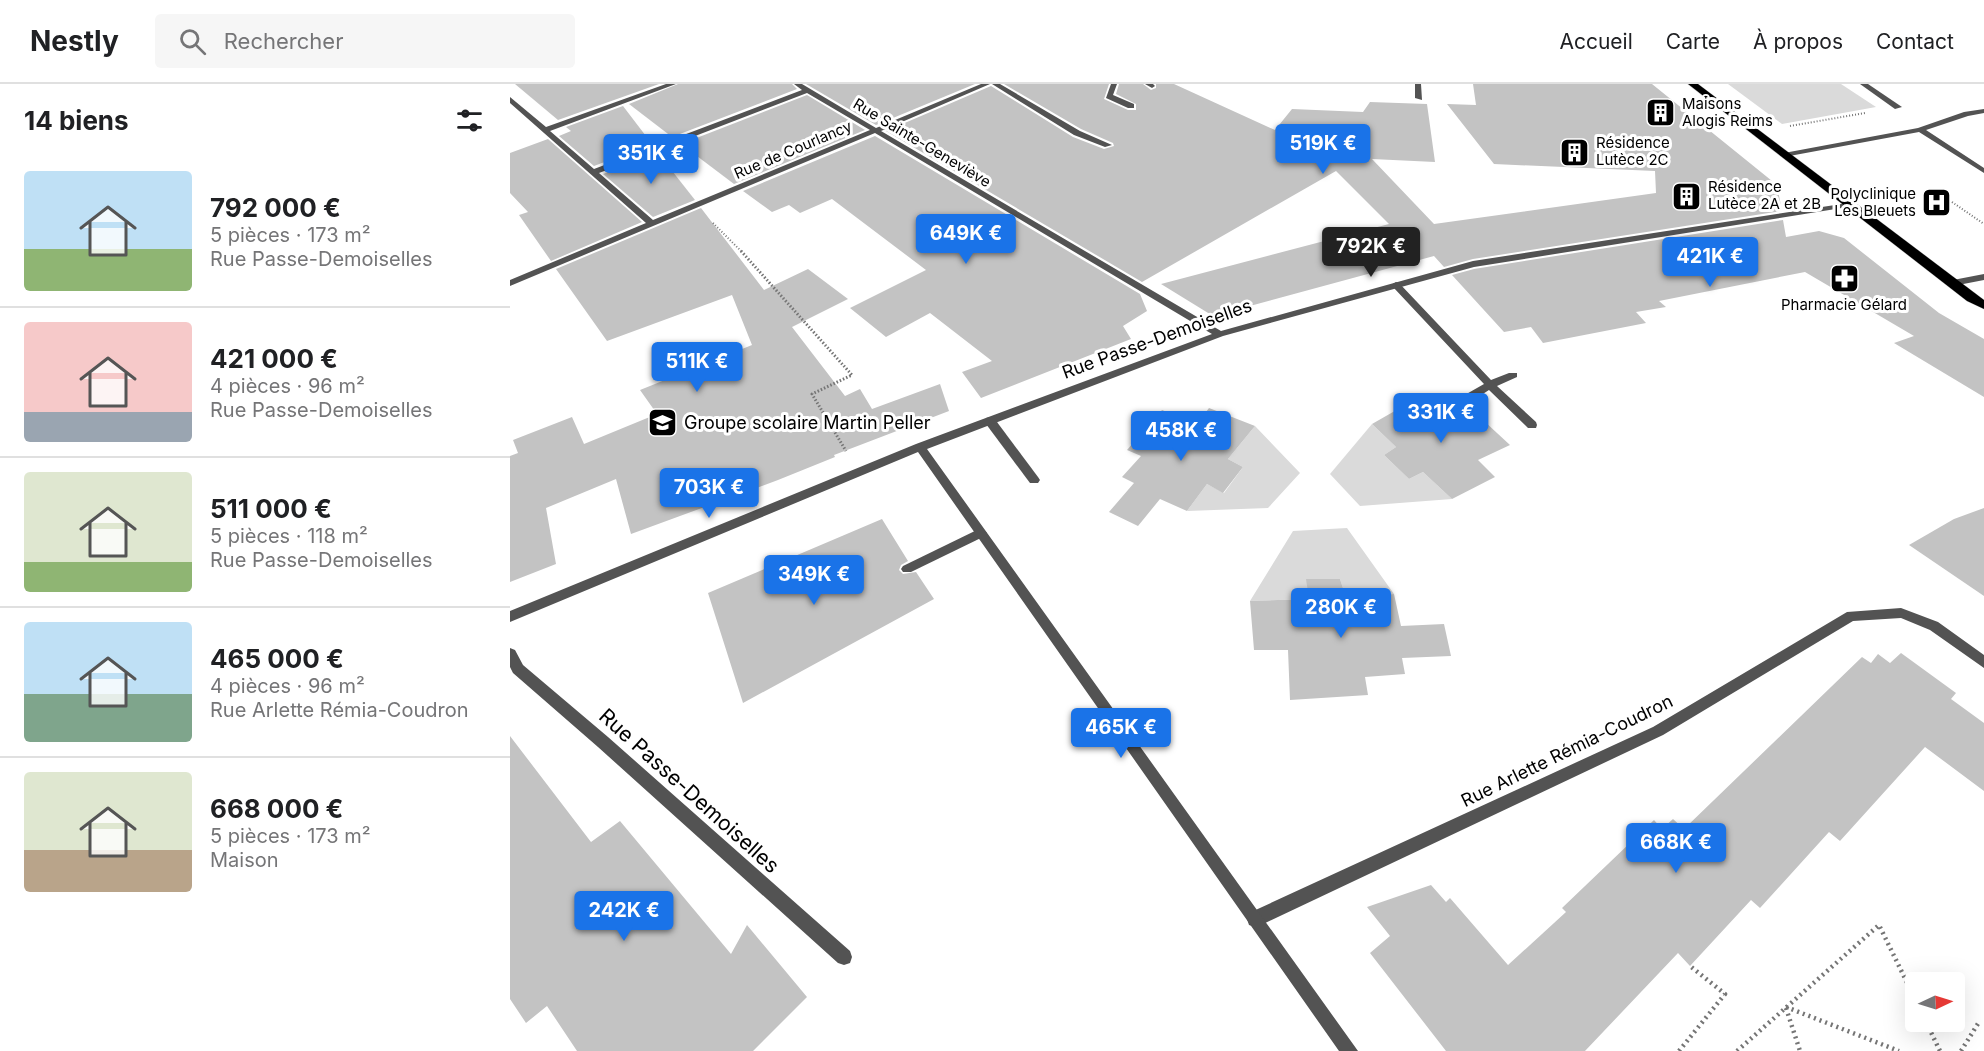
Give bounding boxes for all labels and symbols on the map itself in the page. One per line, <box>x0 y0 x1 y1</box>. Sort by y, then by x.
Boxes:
street label: Rue Sainte-Geneviève <box>850 94 994 191</box>
place label: Maisons Alogis Reims <box>1682 94 1773 130</box>
building icon: Maisons Alogis Reims <box>1645 97 1677 129</box>
street label: Rue de Courlancy <box>731 116 855 183</box>
pin: 519K € <box>1274 124 1372 175</box>
place label: Résidence Lutèce 2C <box>1596 133 1670 169</box>
pin: 351K € <box>602 134 700 185</box>
building icon: Résidence Lutèce 2C <box>1559 136 1591 168</box>
place label: Résidence Lutèce 2A et 2B <box>1708 177 1821 213</box>
building icon: Résidence Lutèce 2A et 2B <box>1671 180 1703 212</box>
place label: Polyclinique Les Bleuets <box>1831 184 1916 220</box>
hospital icon: Polyclinique Les Bleuets <box>1921 187 1953 219</box>
pin: 649K € <box>917 214 1015 265</box>
pin: 792K € <box>1322 227 1420 278</box>
pin: 421K € <box>1661 237 1759 288</box>
pharmacy icon: Pharmacie Gélard <box>1828 262 1860 294</box>
street label: Rue Passe-Demoiselles <box>1059 294 1255 383</box>
place label: Pharmacie Gélard <box>1781 295 1907 314</box>
pin: 511K € <box>648 342 746 393</box>
pin: 331K € <box>1392 393 1490 444</box>
school or university icon: Groupe scolaire Martin Peller <box>647 407 679 439</box>
pin: 458K € <box>1132 411 1230 462</box>
place label: Groupe scolaire Martin Peller <box>684 412 931 433</box>
pin: 703K € <box>660 468 758 519</box>
pin: 349K € <box>765 555 863 606</box>
pin: 280K € <box>1292 588 1390 639</box>
street label: Rue Arlette Rémia-Coudron <box>1458 690 1676 811</box>
street label: Rue Passe-Demoiselles <box>594 703 785 878</box>
pin: 465K € <box>1072 708 1170 759</box>
pin: 668K € <box>1627 823 1725 874</box>
pin: 242K € <box>575 891 673 942</box>
north arrow <box>1905 972 1965 1032</box>

